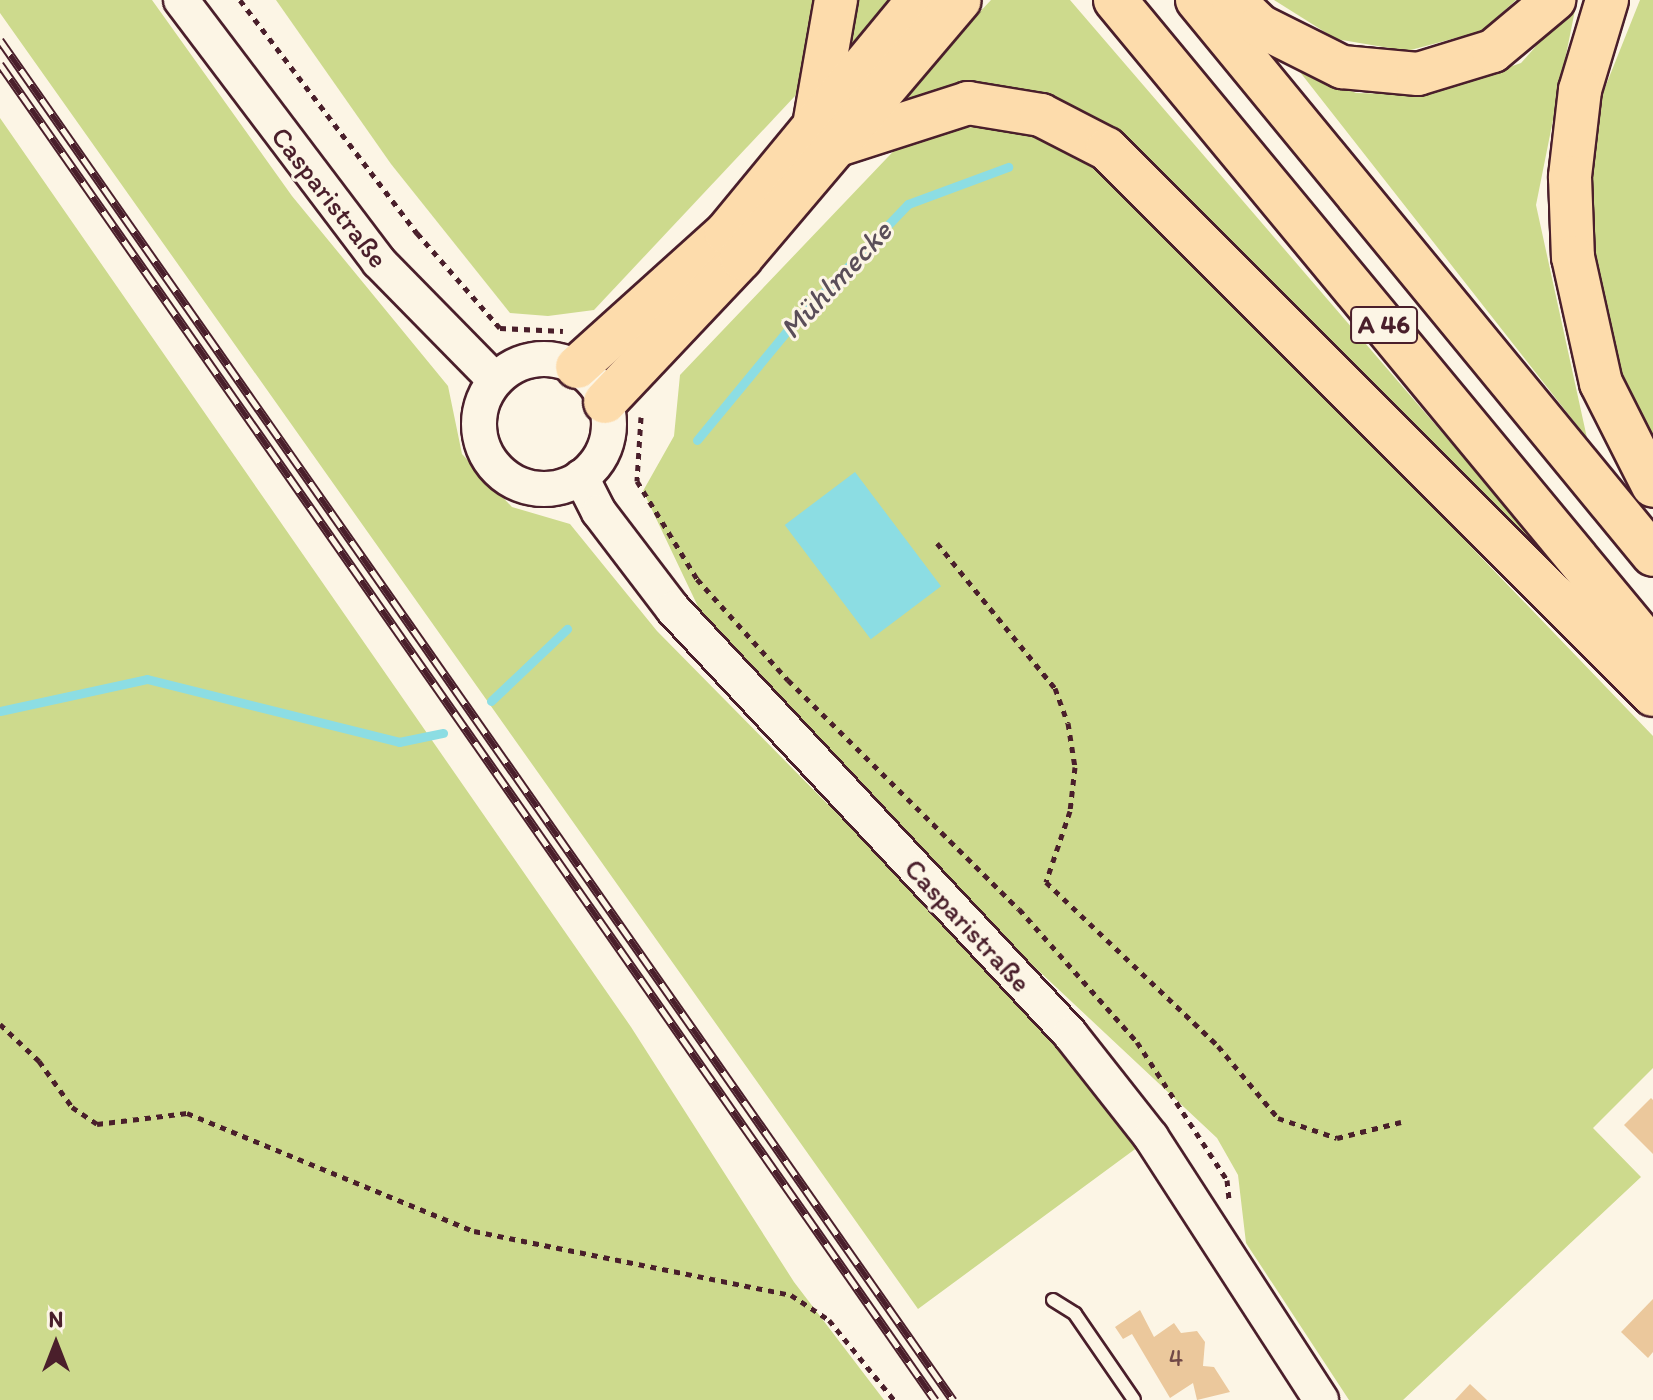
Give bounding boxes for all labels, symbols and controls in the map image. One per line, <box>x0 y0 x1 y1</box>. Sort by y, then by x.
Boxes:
street label: Casparistraße <box>264 120 396 274</box>
water label: Mühlmecke <box>772 214 900 346</box>
road number: A 46 <box>1350 303 1418 347</box>
street label: Casparistraße <box>898 851 1038 999</box>
north arrow <box>16 1304 96 1384</box>
text: N <box>49 1306 63 1333</box>
house number: 4 <box>1169 1344 1183 1372</box>

